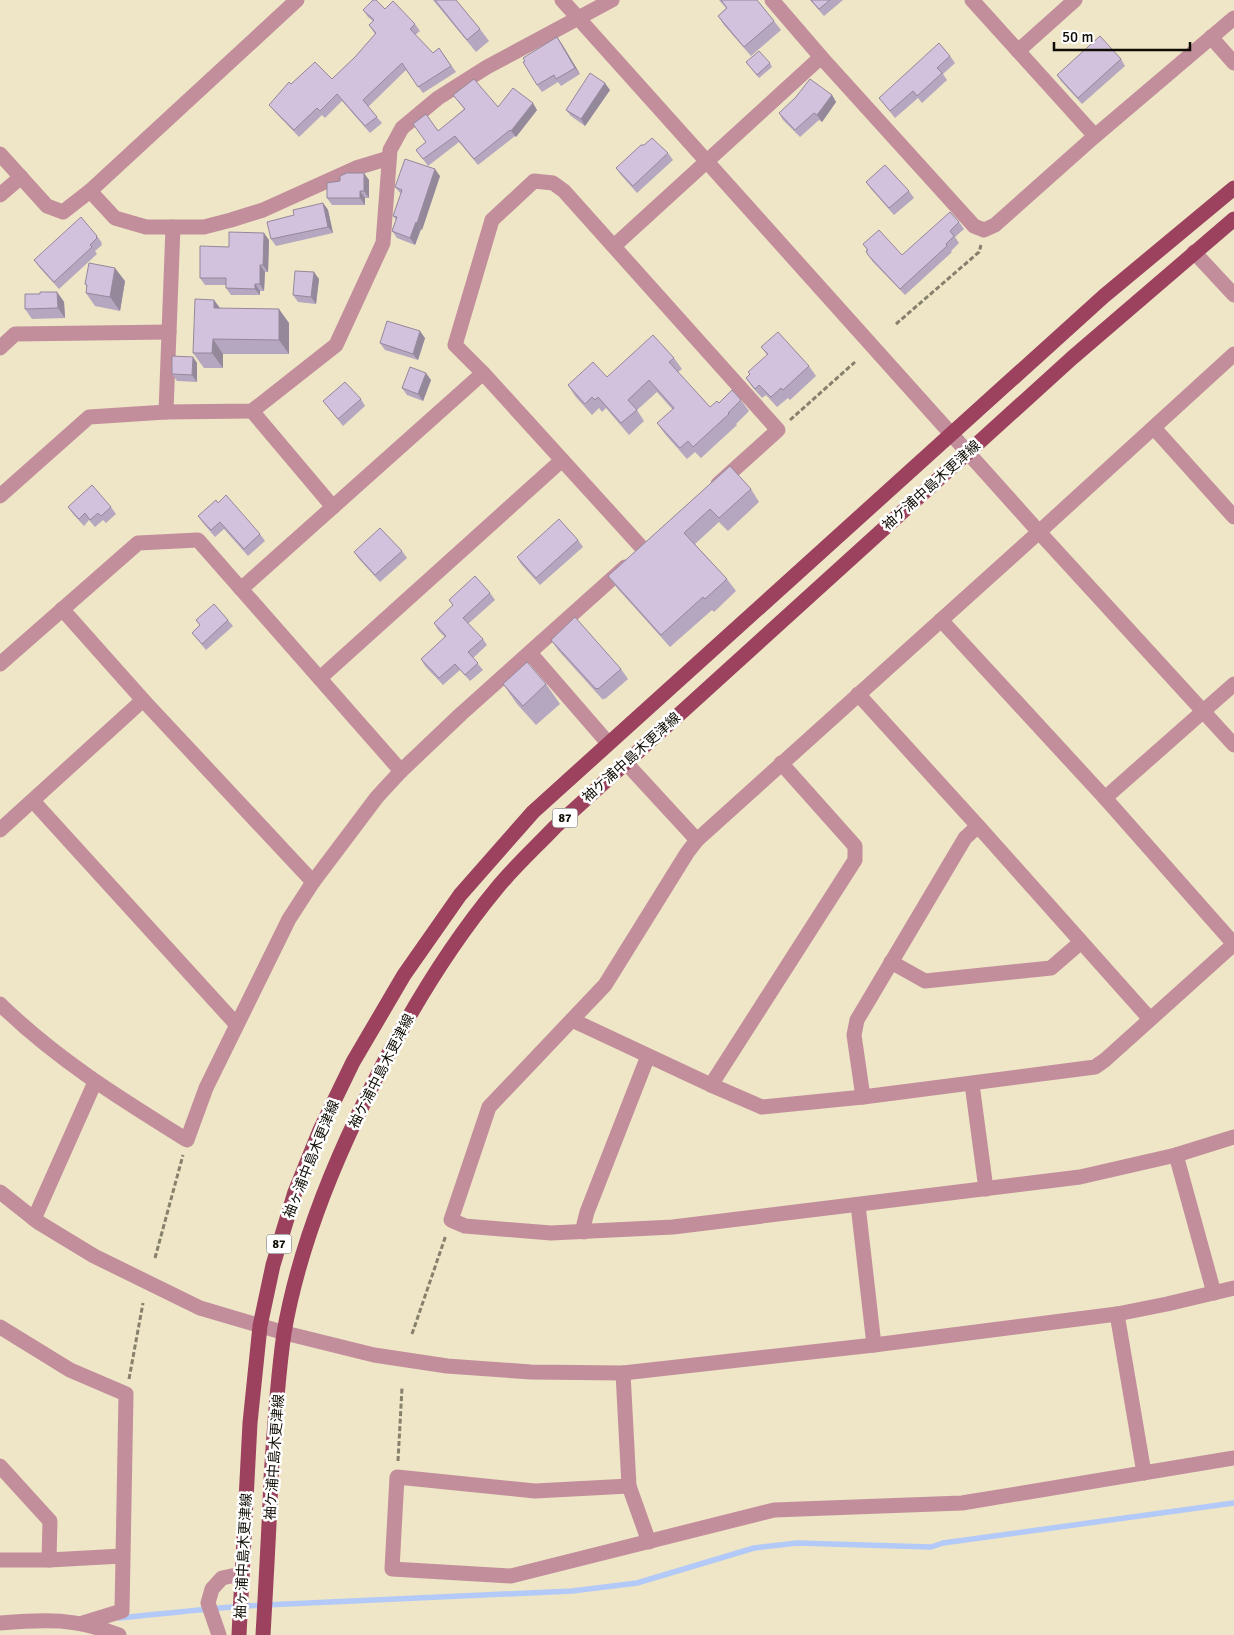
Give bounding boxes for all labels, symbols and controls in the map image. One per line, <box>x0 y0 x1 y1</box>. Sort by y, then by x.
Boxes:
scale bar <box>1054 20 1190 52</box>
text: 50 m <box>1062 28 1093 46</box>
street label: 袖ケ浦中島木更津線 <box>879 437 984 534</box>
street label: 袖ケ浦中島木更津線 <box>579 709 684 806</box>
road number: 87 <box>552 808 578 828</box>
street label: 袖ケ浦中島木更津線 <box>345 1011 418 1131</box>
street label: 袖ヶ浦中島木更津線 <box>280 1098 343 1221</box>
road number: 87 <box>266 1234 292 1254</box>
street label: 袖ケ浦中島木更津線 <box>262 1394 287 1520</box>
street label: 袖ヶ浦中島木更津線 <box>232 1493 255 1619</box>

